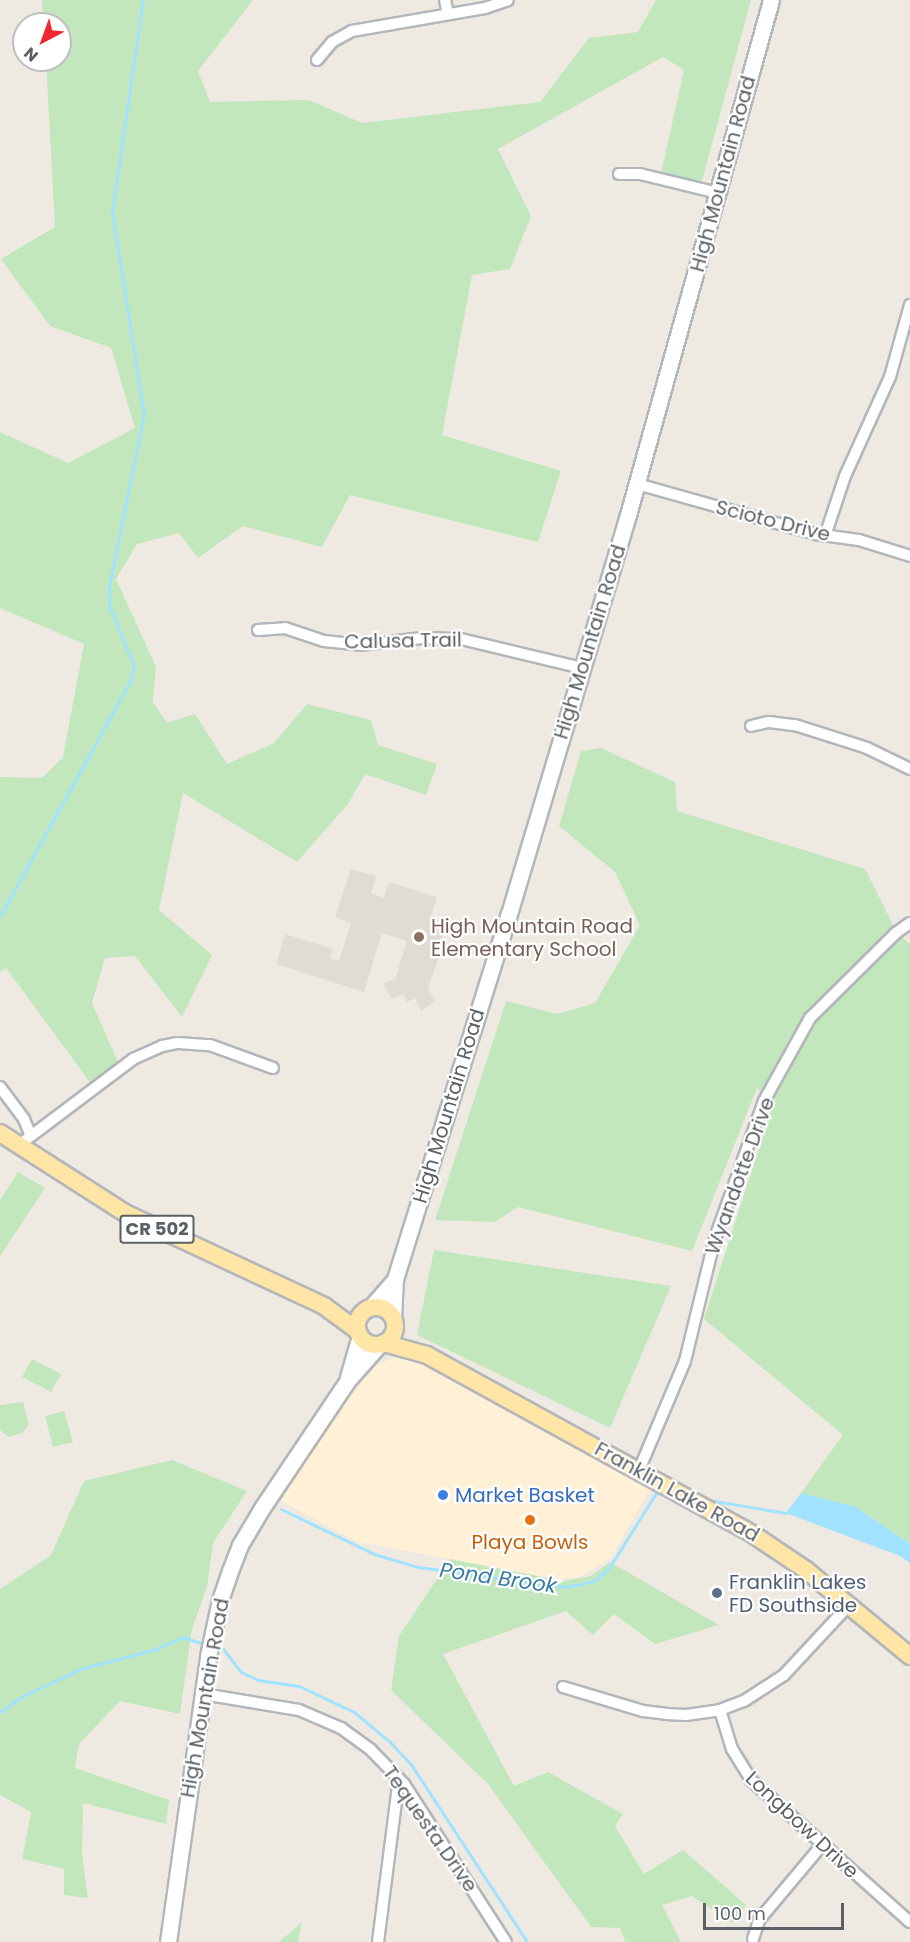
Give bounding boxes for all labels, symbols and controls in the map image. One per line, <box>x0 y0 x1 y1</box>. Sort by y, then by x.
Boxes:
north arrow <box>12 12 72 72</box>
text: N <box>19 42 43 67</box>
street label: High Mountain Road <box>685 73 761 275</box>
street label: Scioto Drive <box>713 495 833 547</box>
street label: High Mountain Road <box>549 542 631 742</box>
street label: Calusa Trail <box>344 628 462 654</box>
place label: High Mountain Road Elementary School <box>431 914 633 961</box>
marker: High Mountain Road Elementary School <box>412 930 426 944</box>
street label: High Mountain Road <box>408 1006 490 1206</box>
street label: Wyandotte Drive <box>700 1094 780 1258</box>
road number: CR 502 <box>120 1214 195 1244</box>
street label: Franklin Lake Road <box>591 1437 763 1547</box>
place label: Market Basket <box>455 1483 595 1507</box>
marker: Market Basket <box>436 1488 450 1502</box>
marker: Playa Bowls <box>523 1513 537 1527</box>
place label: Playa Bowls <box>472 1530 588 1554</box>
water label: Pond Brook <box>438 1557 558 1599</box>
place label: Franklin Lakes FD Southside <box>729 1570 866 1617</box>
marker: Franklin Lakes FD Southside <box>710 1586 724 1600</box>
street label: High Mountain Road <box>176 1596 234 1800</box>
street label: Tequesta Drive <box>378 1761 482 1897</box>
street label: Longbow Drive <box>740 1766 864 1884</box>
scale bar <box>706 1891 847 1929</box>
text: 100 m <box>714 1901 766 1926</box>

